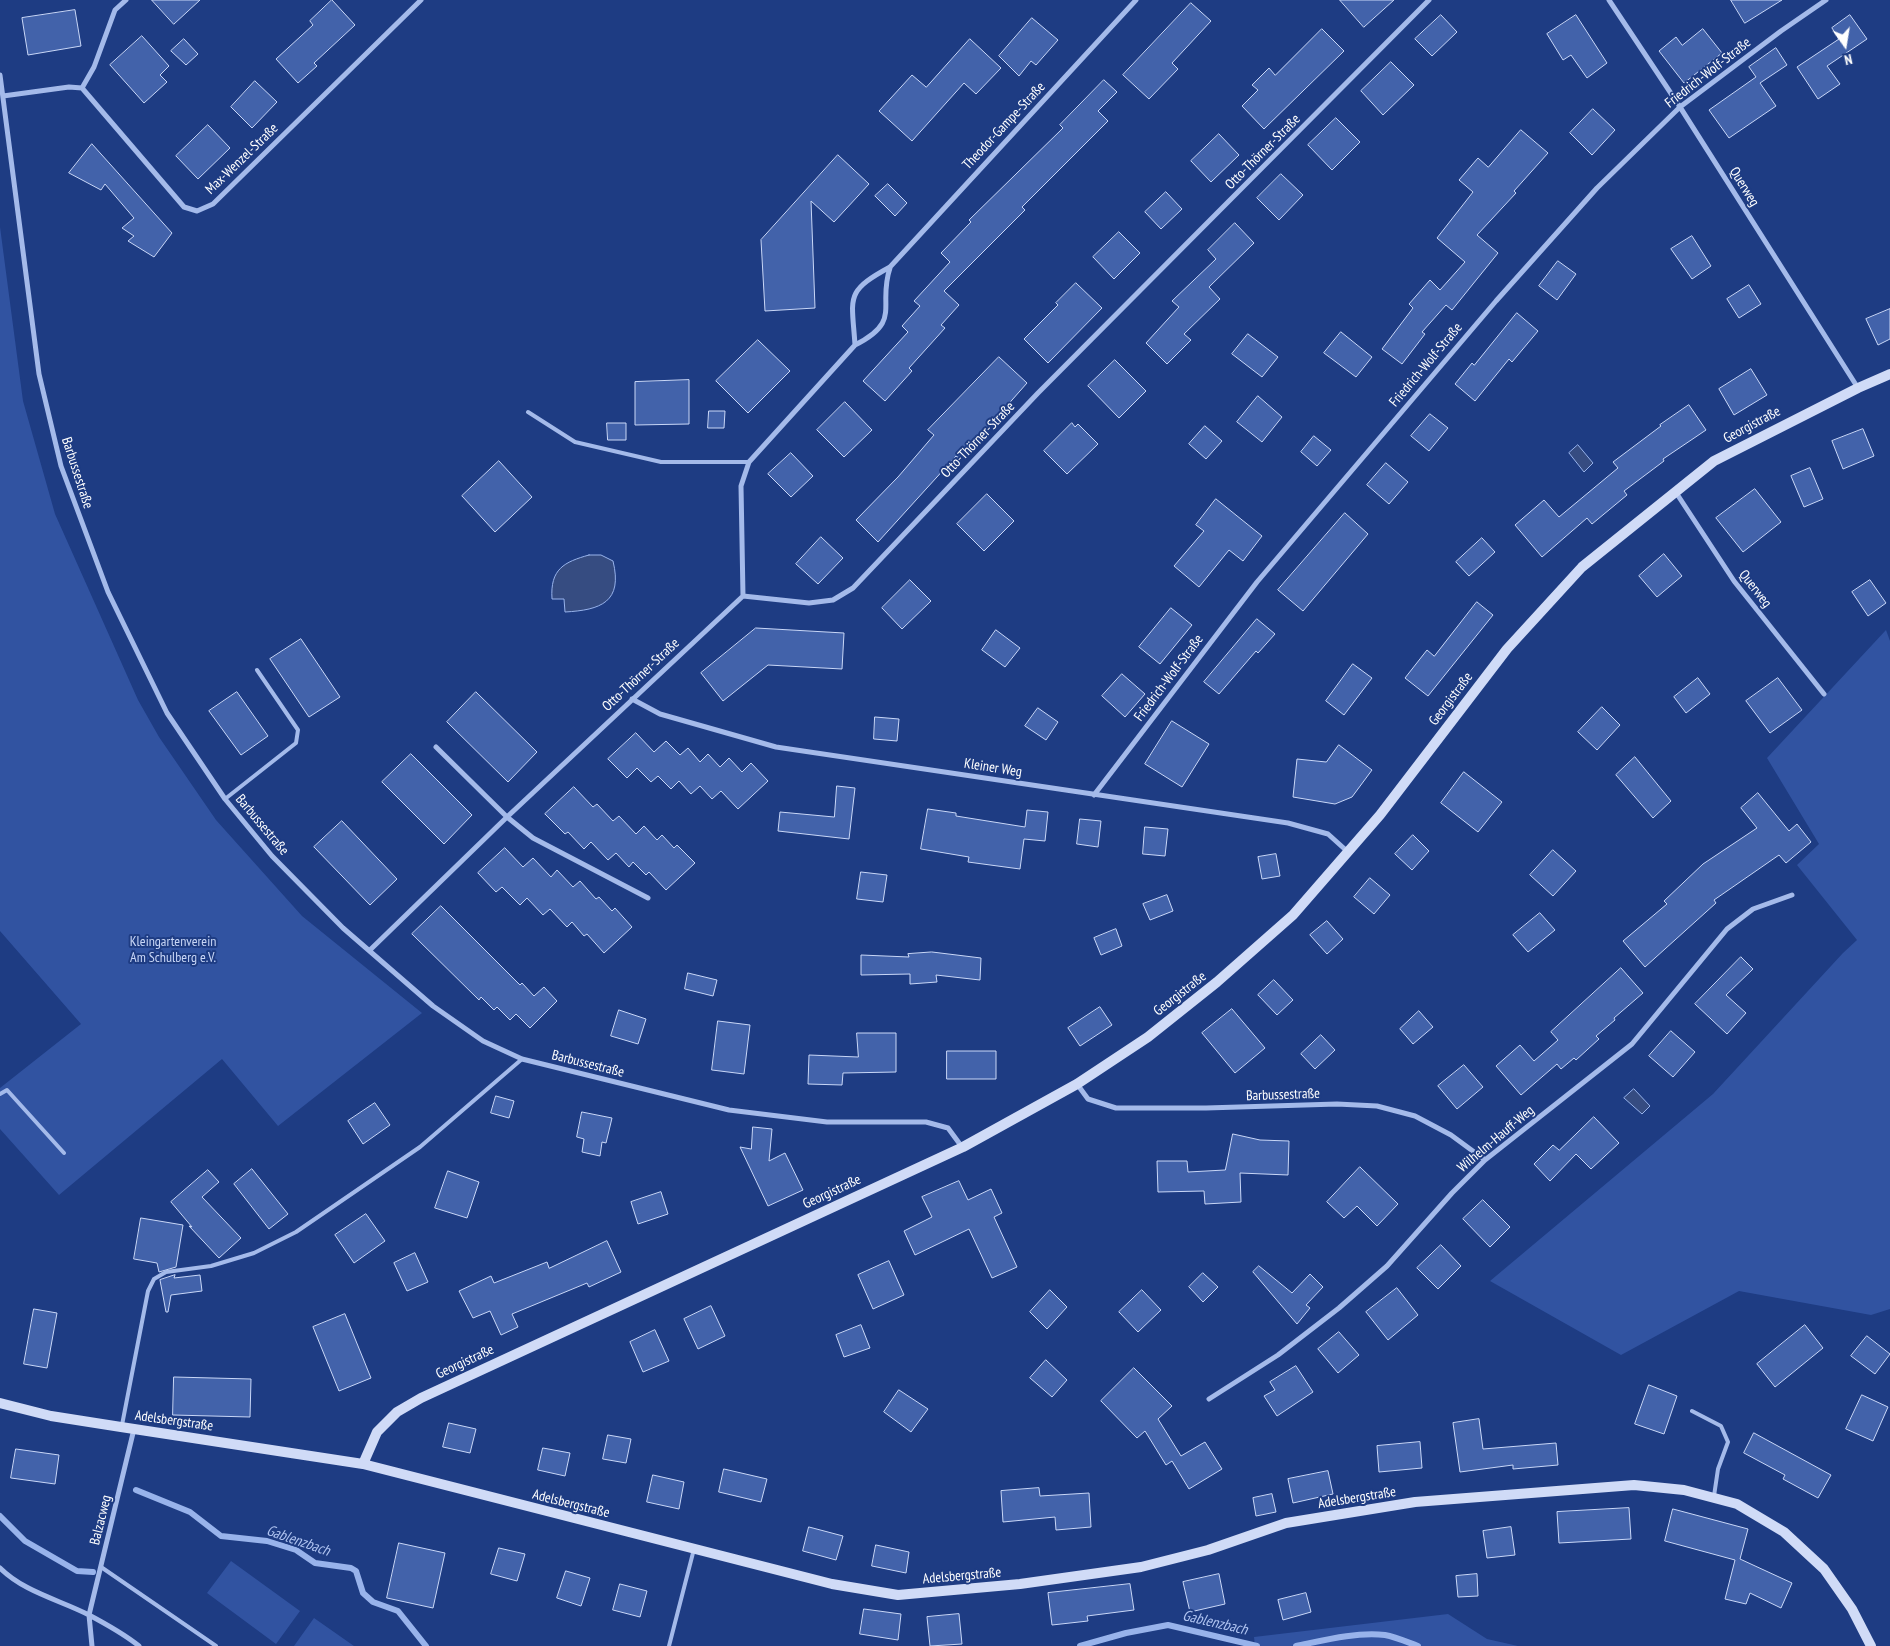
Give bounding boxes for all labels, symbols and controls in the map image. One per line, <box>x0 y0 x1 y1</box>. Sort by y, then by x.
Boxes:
north arrow <box>1820 20 1870 70</box>
street label: Friedrich-Wolf-Straße <box>1662 34 1754 112</box>
text: N <box>1843 50 1854 69</box>
street label: Theodor-Gampe-Straße <box>959 79 1049 173</box>
street label: Otto-Thörner-Straße <box>1222 111 1304 193</box>
street label: Max-Wenzel-Straße <box>202 120 282 198</box>
street label: Querweg <box>1725 164 1763 210</box>
street label: Friedrich-Wolf-Straße <box>1386 320 1466 410</box>
street label: Otto-Thörner-Straße <box>938 398 1018 482</box>
street label: Georgistraße <box>1721 403 1783 447</box>
street label: Barbussestraße <box>58 435 96 511</box>
street label: Querweg <box>1735 567 1775 611</box>
street label: Friedrich-Wolf-Straße <box>1131 631 1207 725</box>
street label: Otto-Thörner-Straße <box>599 635 683 715</box>
street label: Georgistraße <box>1426 669 1476 729</box>
street label: Kleiner Weg <box>963 755 1023 781</box>
street label: Barbussestraße <box>232 791 292 859</box>
park label: Kleingartenverein Am Schulberg e.V. <box>130 934 216 966</box>
street label: Georgistraße <box>1150 968 1210 1020</box>
street label: Barbussestraße <box>550 1047 626 1081</box>
street label: Barbussestraße <box>1246 1085 1320 1105</box>
street label: Wilhelm-Hauff-Weg <box>1454 1102 1538 1176</box>
street label: Georgistraße <box>800 1171 864 1213</box>
street label: Georgistraße <box>433 1341 497 1383</box>
street label: Adelsbergstraße <box>134 1407 214 1435</box>
street label: Adelsbergstraße <box>1317 1484 1397 1512</box>
street label: Adelsbergstraße <box>531 1486 611 1522</box>
street label: Balzacweg <box>87 1493 115 1547</box>
water label: Gablenzbach <box>264 1522 332 1560</box>
street label: Adelsbergstraße <box>922 1564 1002 1588</box>
water label: Gablenzbach <box>1181 1607 1249 1639</box>

